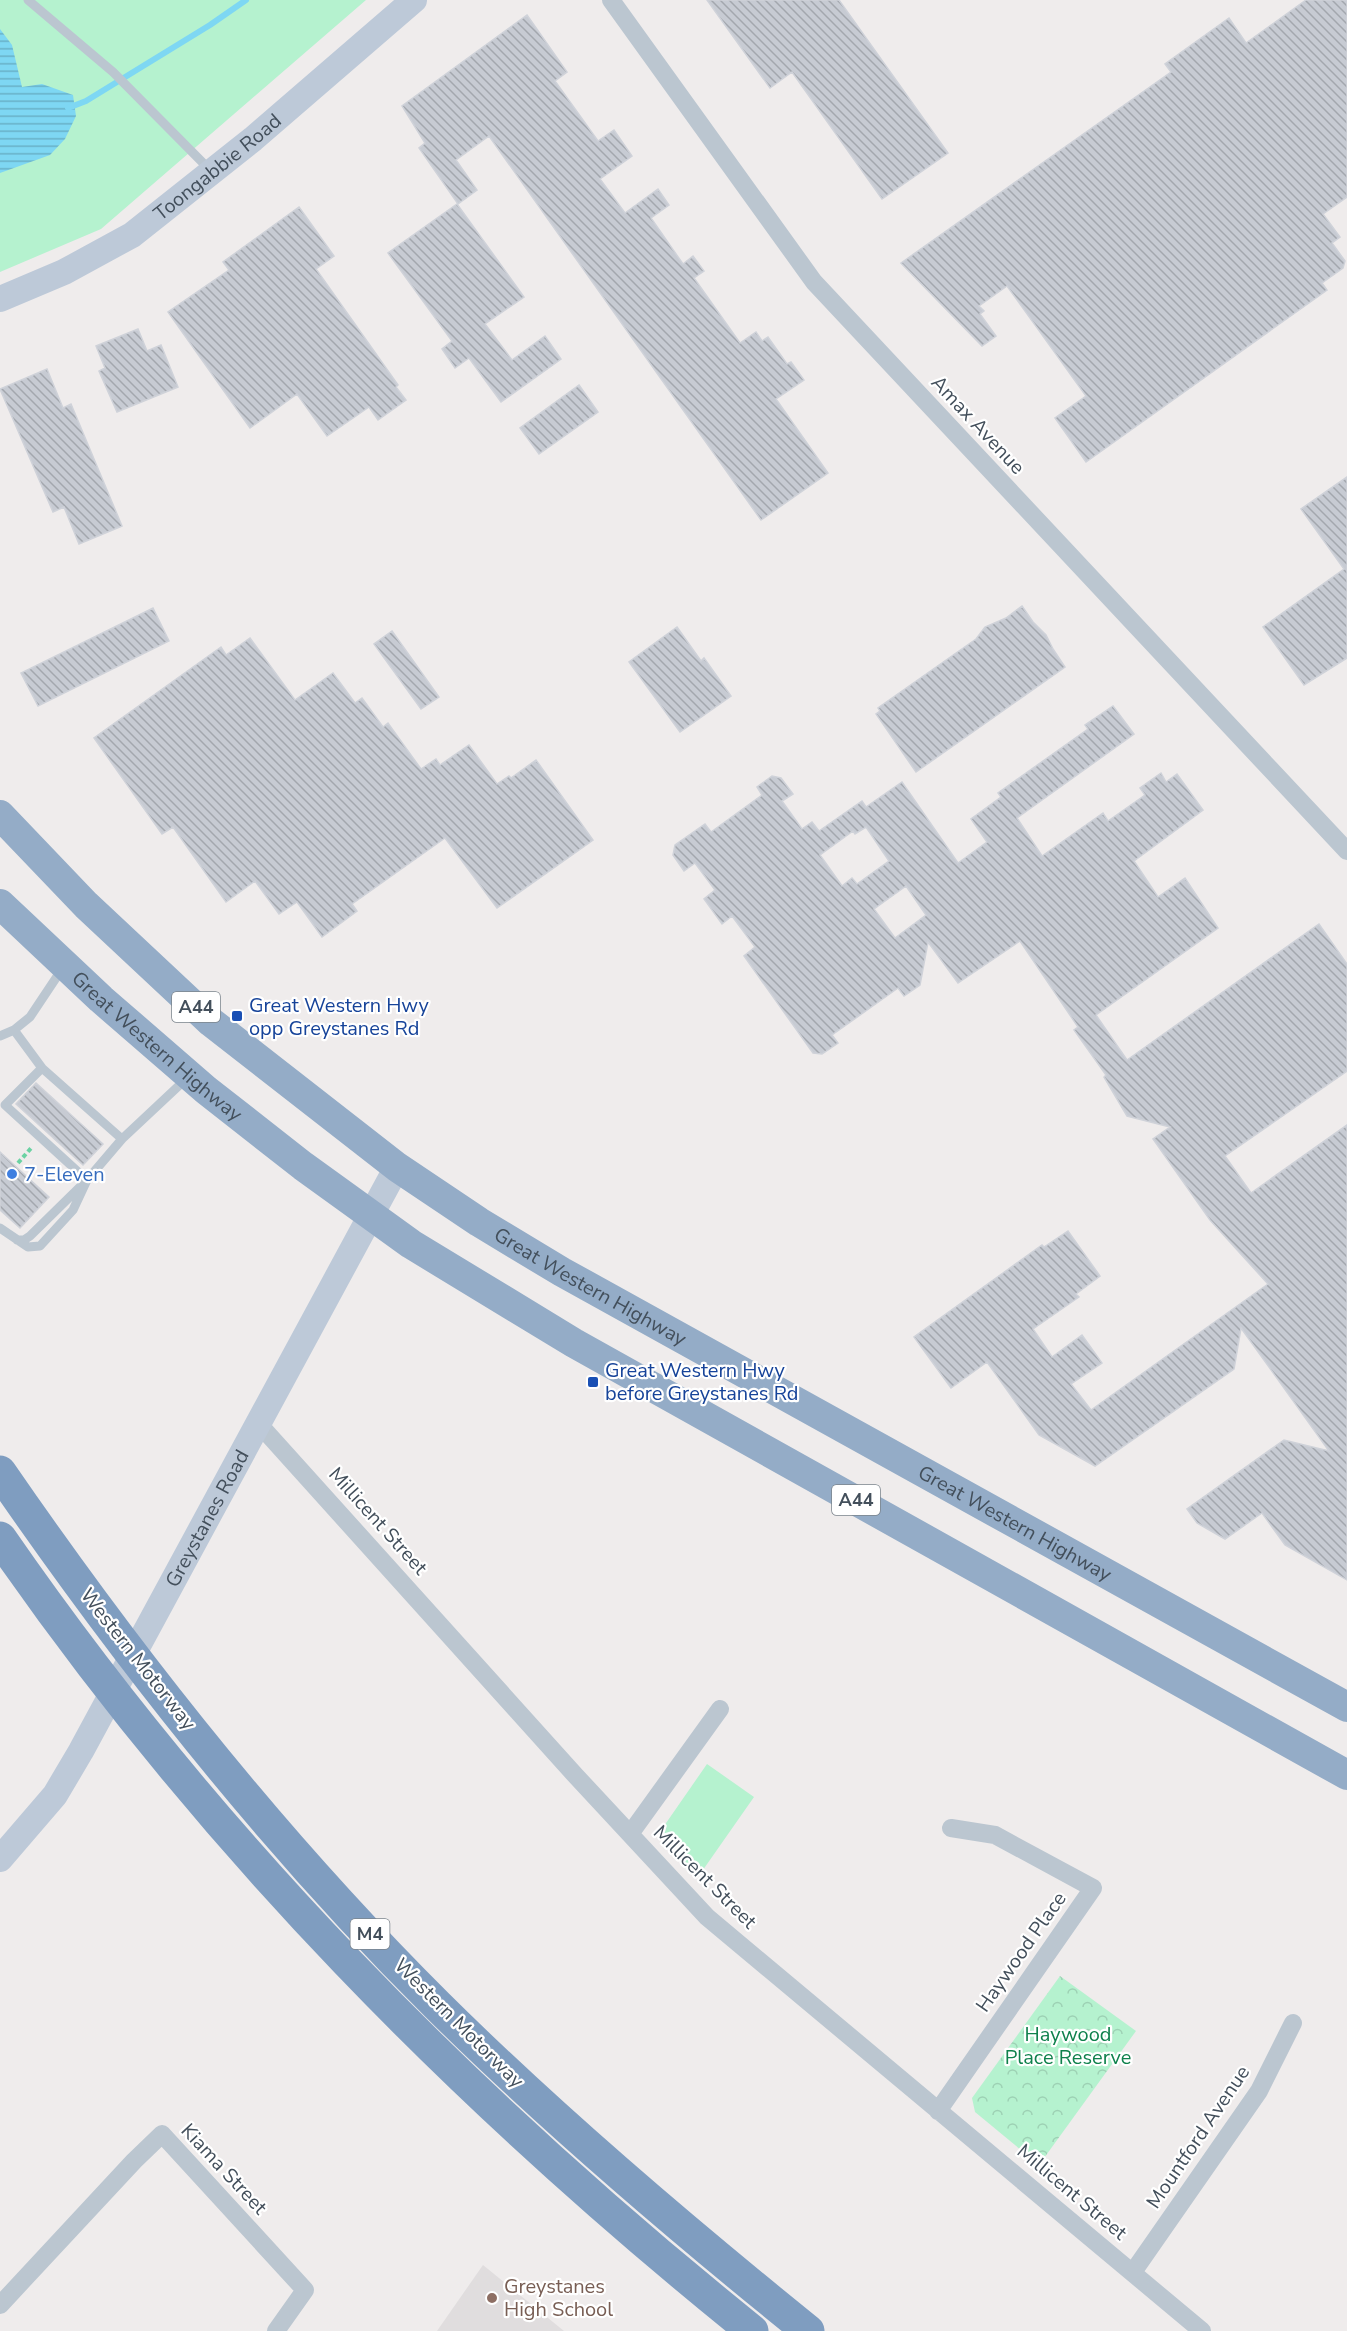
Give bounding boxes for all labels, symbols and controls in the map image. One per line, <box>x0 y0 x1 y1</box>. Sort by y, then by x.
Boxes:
street label: Toongabbie Road <box>148 107 287 226</box>
street label: Amax Avenue <box>925 370 1031 480</box>
street label: Great Western Highway <box>66 965 249 1128</box>
road number: A44 <box>172 992 220 1022</box>
place label: Great Western Hwy opp Greystanes Rd <box>249 992 430 1042</box>
marker: Great Western Hwy opp Greystanes Rd <box>230 1009 244 1023</box>
place label: 7-Eleven <box>24 1161 105 1188</box>
marker: 7-Eleven <box>5 1167 19 1181</box>
street label: Great Western Highway <box>489 1221 692 1352</box>
place label: Great Western Hwy before Greystanes Rd <box>605 1357 798 1407</box>
marker: Great Western Hwy before Greystanes Rd <box>586 1375 600 1389</box>
street label: Greystanes Road <box>159 1445 255 1592</box>
street label: Great Western Highway <box>913 1458 1117 1588</box>
street label: Millicent Street <box>322 1461 434 1581</box>
road number: A44 <box>832 1485 880 1515</box>
street label: Western Motorway <box>74 1582 202 1736</box>
street label: Millicent Street <box>647 1819 763 1935</box>
street label: Haywood Place <box>970 1887 1072 2017</box>
road number: M4 <box>350 1919 389 1949</box>
street label: Western Motorway <box>388 1952 530 2094</box>
park label: Haywood Place Reserve <box>1005 2021 1131 2071</box>
street label: Mountford Avenue <box>1140 2060 1256 2214</box>
street label: Kiama Street <box>175 2118 274 2221</box>
street label: Millicent Street <box>1011 2138 1134 2247</box>
place label: Greystanes High School <box>504 2273 613 2323</box>
marker: Greystanes High School <box>485 2291 499 2305</box>

